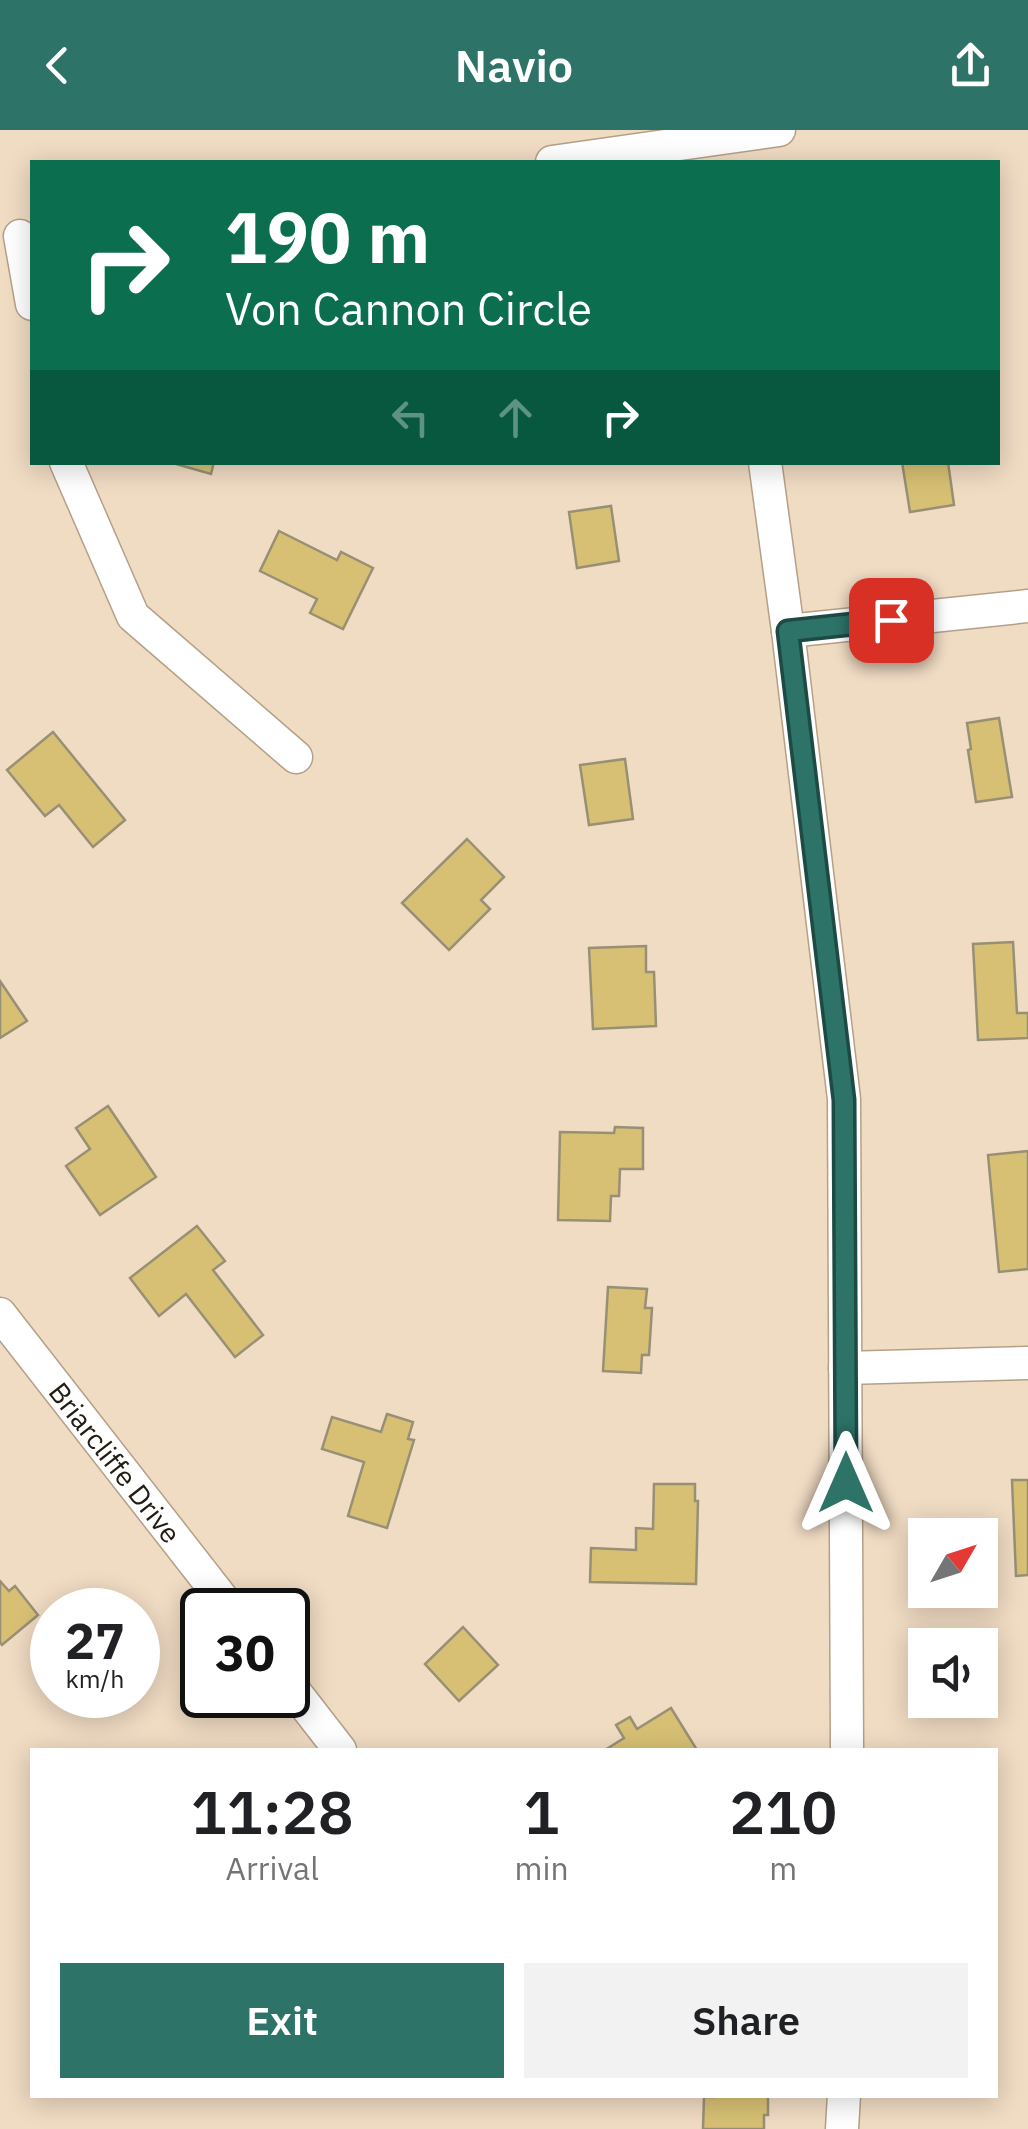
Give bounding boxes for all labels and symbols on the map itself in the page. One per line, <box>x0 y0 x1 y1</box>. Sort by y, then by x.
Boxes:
pin <box>849 578 934 663</box>
street label: Briarcliffe Drive <box>41 1374 190 1550</box>
position arrow <box>794 1431 898 1535</box>
north arrow <box>908 1518 998 1608</box>
speed limit sign: 30 <box>180 1588 310 1718</box>

